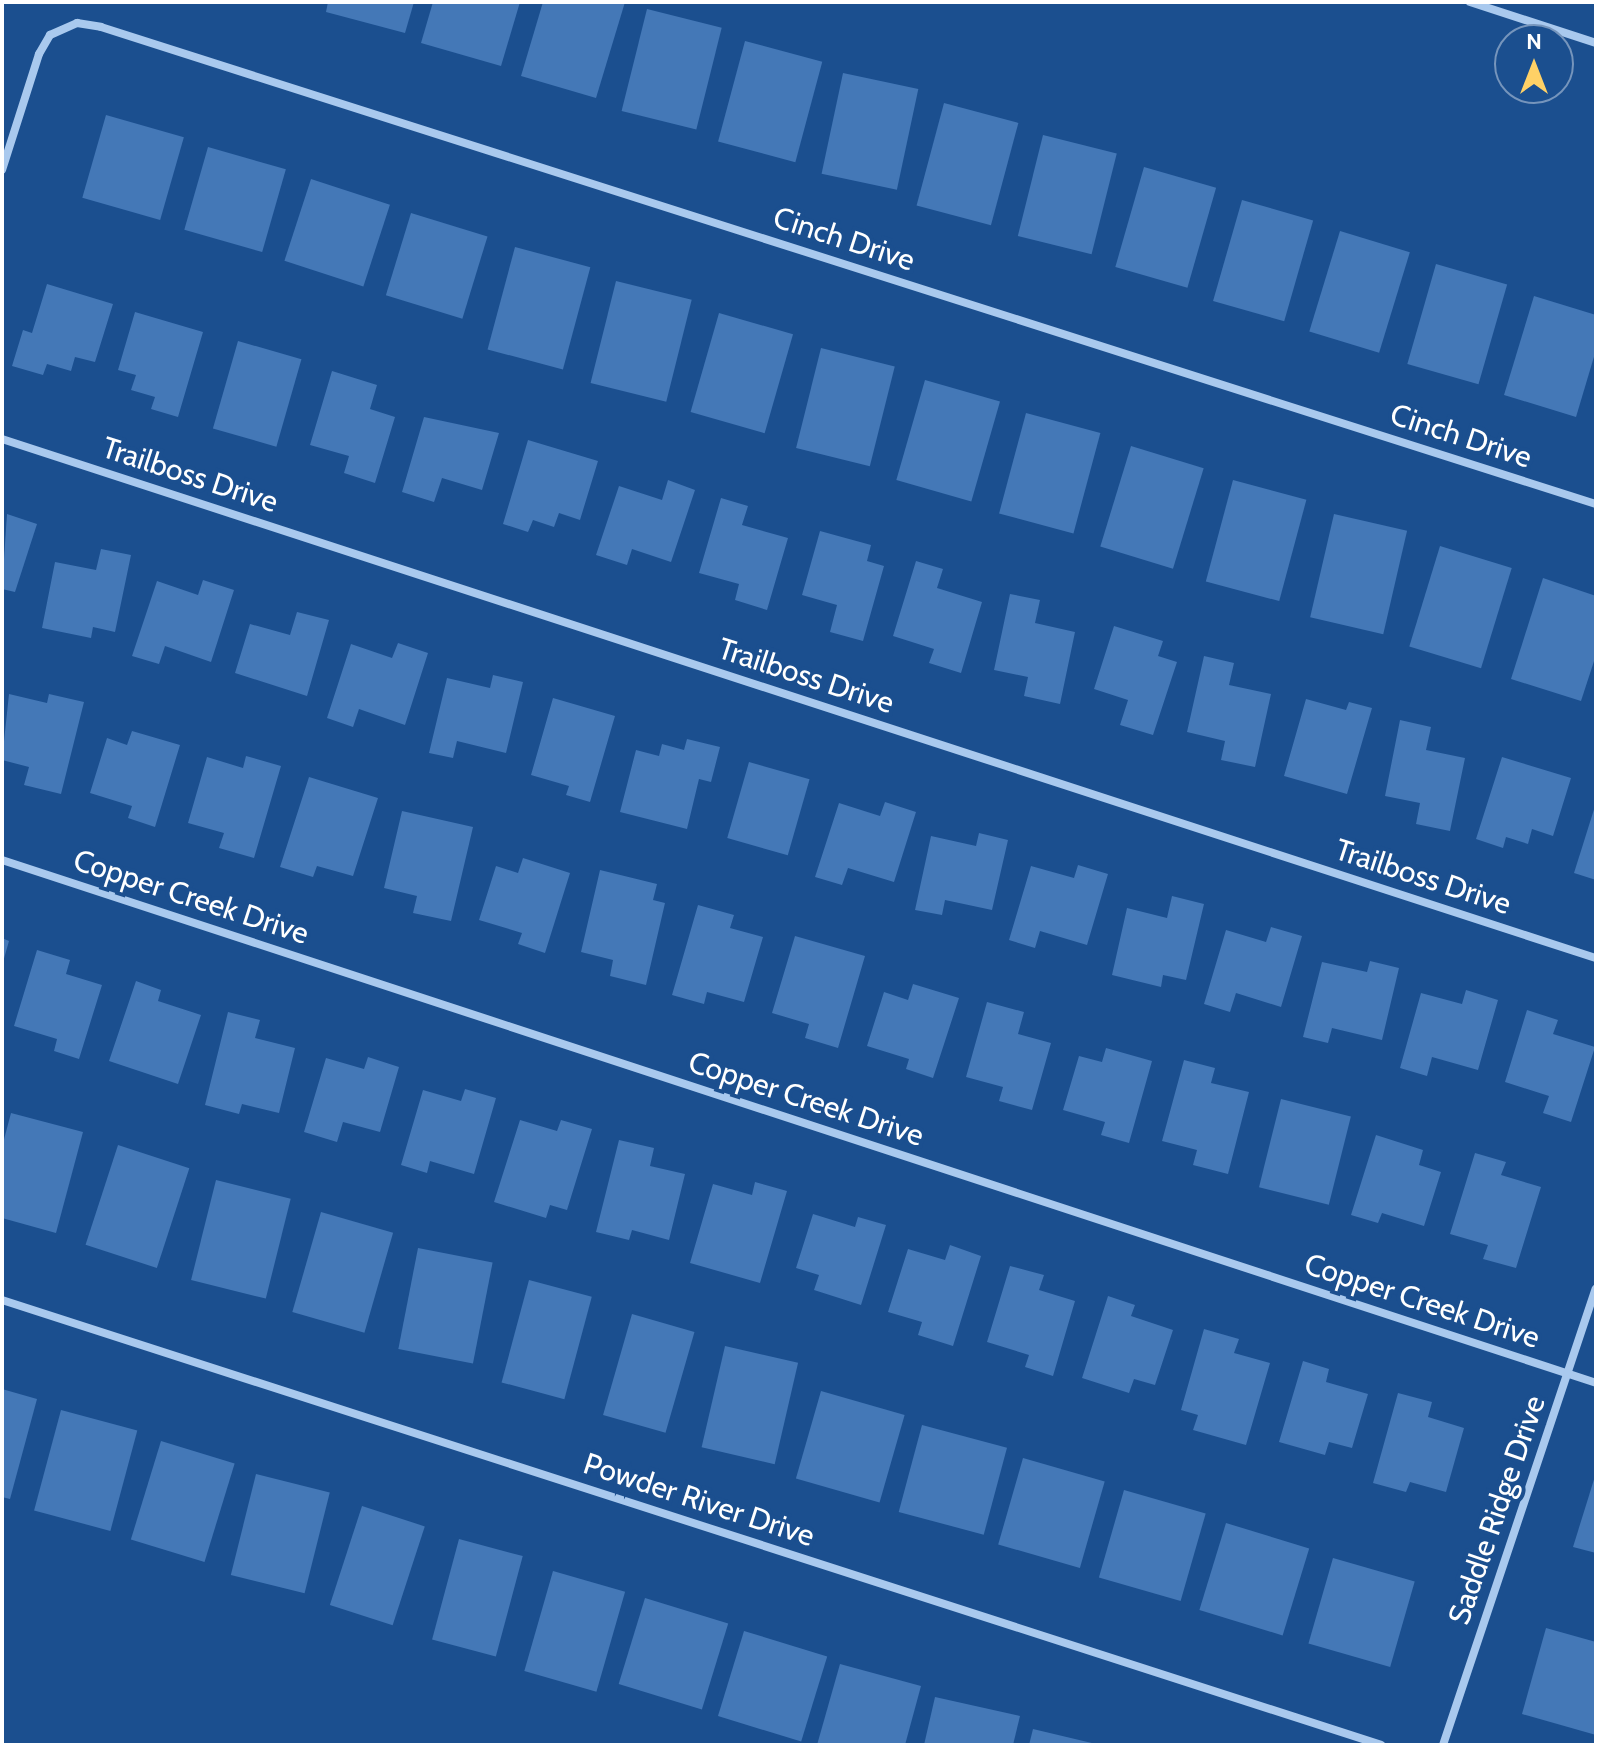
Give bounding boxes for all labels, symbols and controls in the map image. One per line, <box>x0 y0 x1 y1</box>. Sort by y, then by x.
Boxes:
north arrow <box>1494 24 1574 104</box>
text: N <box>1526 28 1542 55</box>
street label: Cinch Drive <box>769 199 919 279</box>
street label: Cinch Drive <box>1386 396 1536 476</box>
street label: Trailboss Drive <box>98 430 282 520</box>
street label: Trailboss Drive <box>714 631 898 721</box>
street label: Trailboss Drive <box>1331 832 1515 922</box>
street label: Copper Creek Drive <box>69 842 313 952</box>
street label: Copper Creek Drive <box>684 1044 928 1154</box>
street label: Copper Creek Drive <box>1300 1246 1544 1356</box>
street label: Saddle Ridge Drive <box>1441 1391 1553 1629</box>
street label: Powder River Drive <box>579 1446 819 1554</box>

